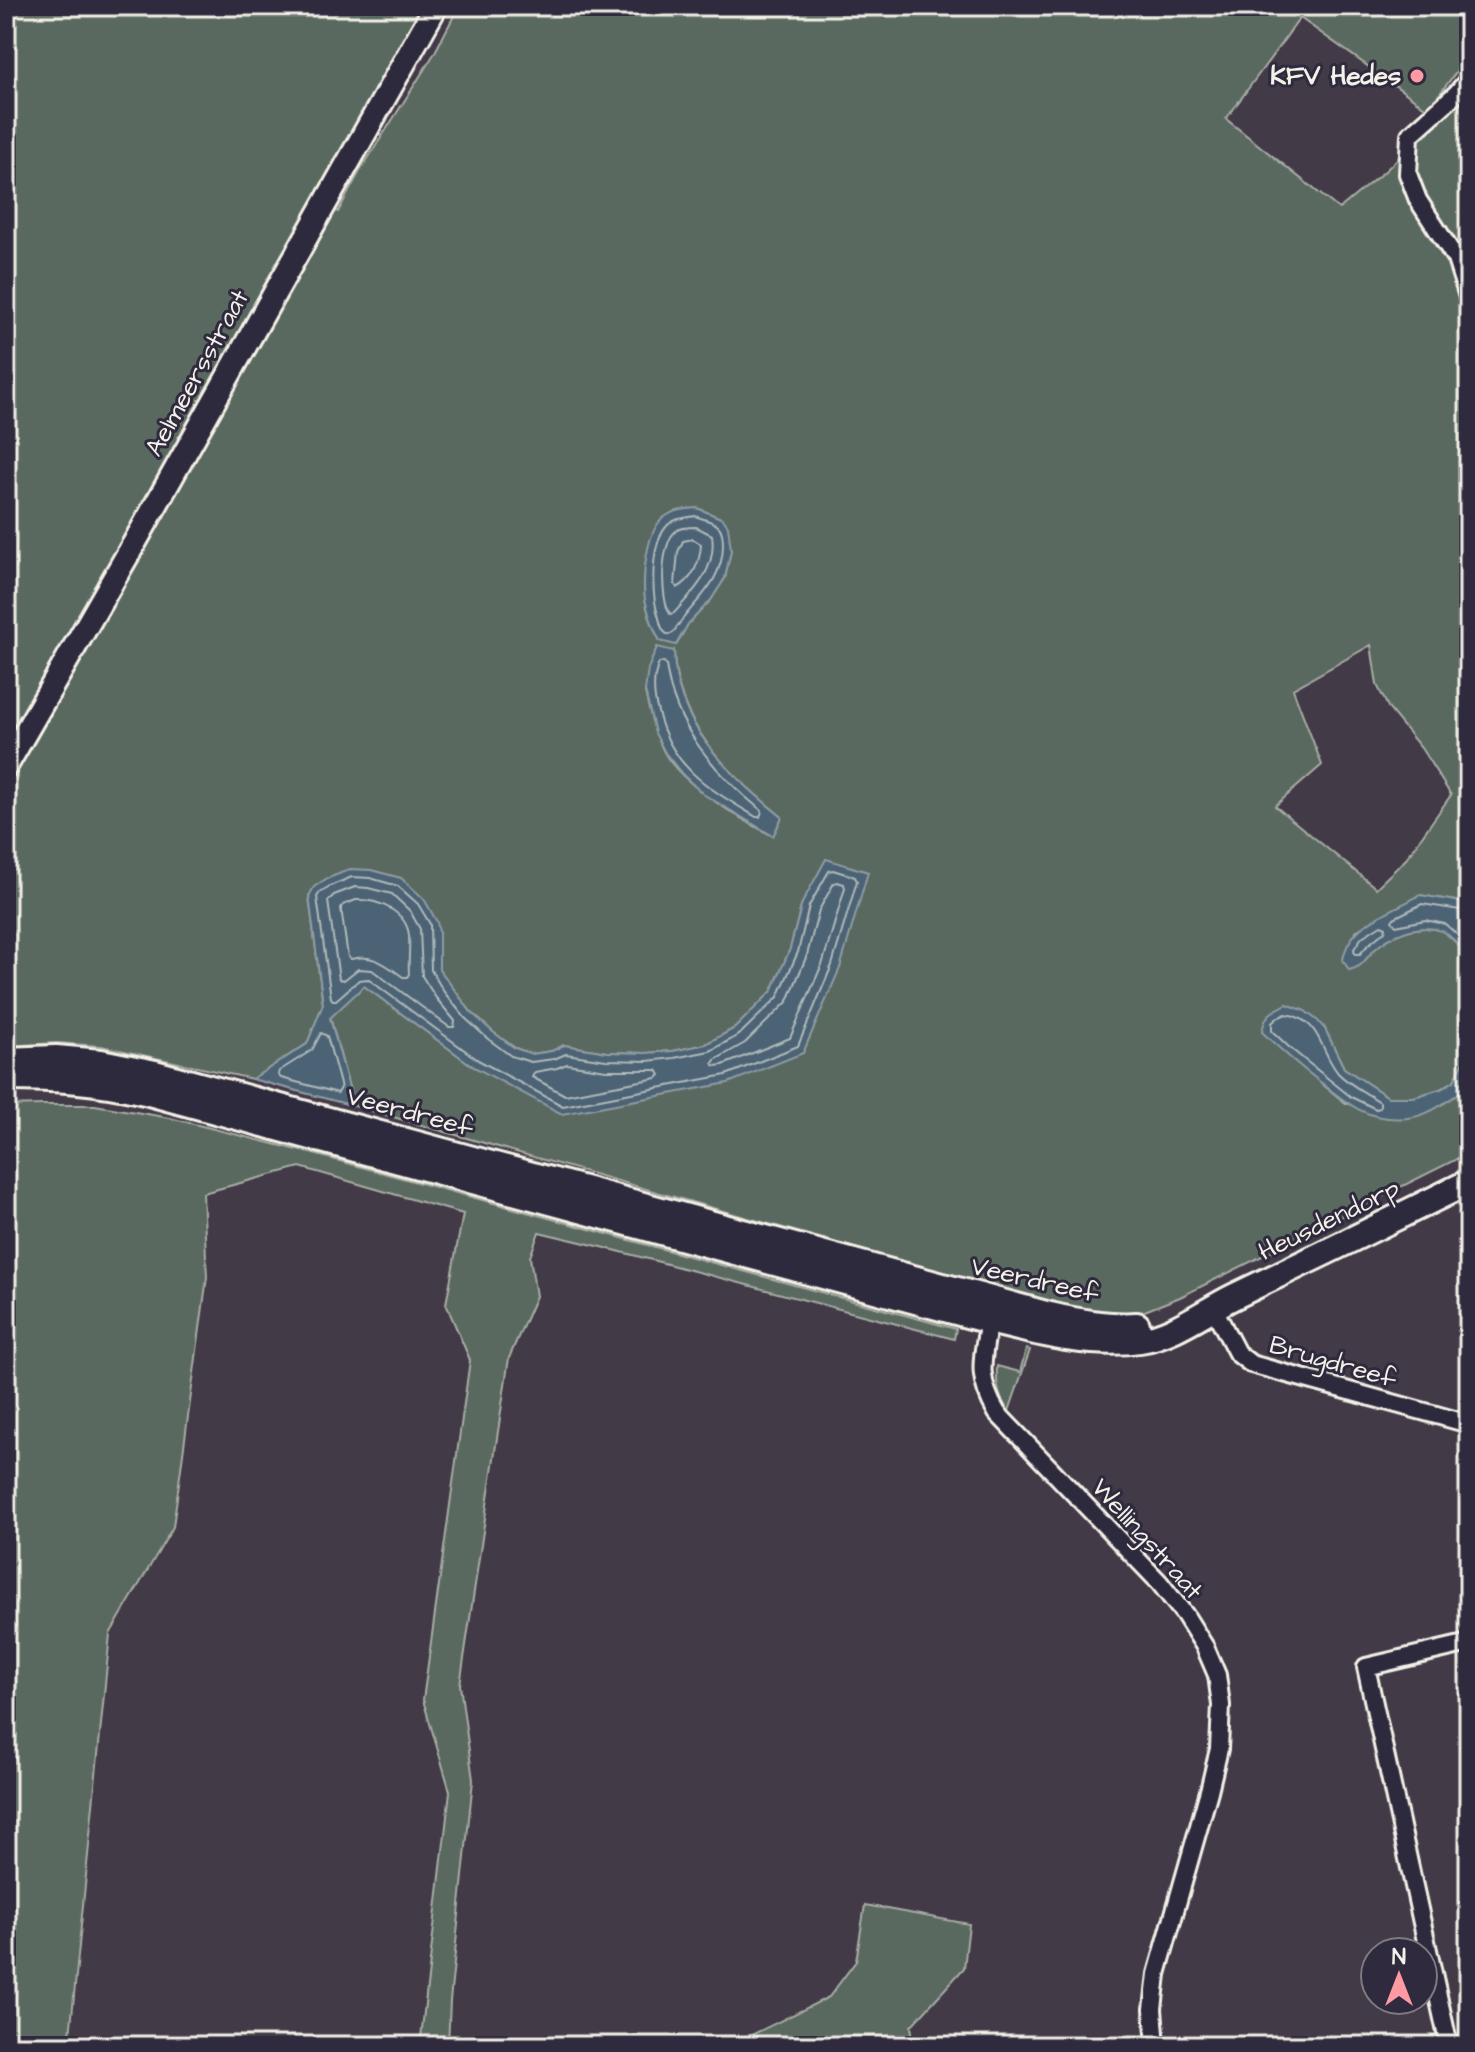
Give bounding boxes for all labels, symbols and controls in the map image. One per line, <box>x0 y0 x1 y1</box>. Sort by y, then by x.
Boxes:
place label: KFV Hedes <box>1270 58 1401 94</box>
marker: KFV Hedes <box>1408 67 1426 85</box>
street label: Aelmeersstraat <box>136 283 258 463</box>
street label: Veerdreef <box>343 1078 478 1146</box>
street label: Heusdendorp <box>1252 1170 1406 1270</box>
street label: Veerdreef <box>968 1248 1103 1312</box>
street label: Brugdreef <box>1265 1327 1401 1399</box>
street label: Wellingstraat <box>1081 1471 1212 1609</box>
north arrow <box>1359 1936 1439 2016</box>
text: N <box>1392 1942 1406 1973</box>

